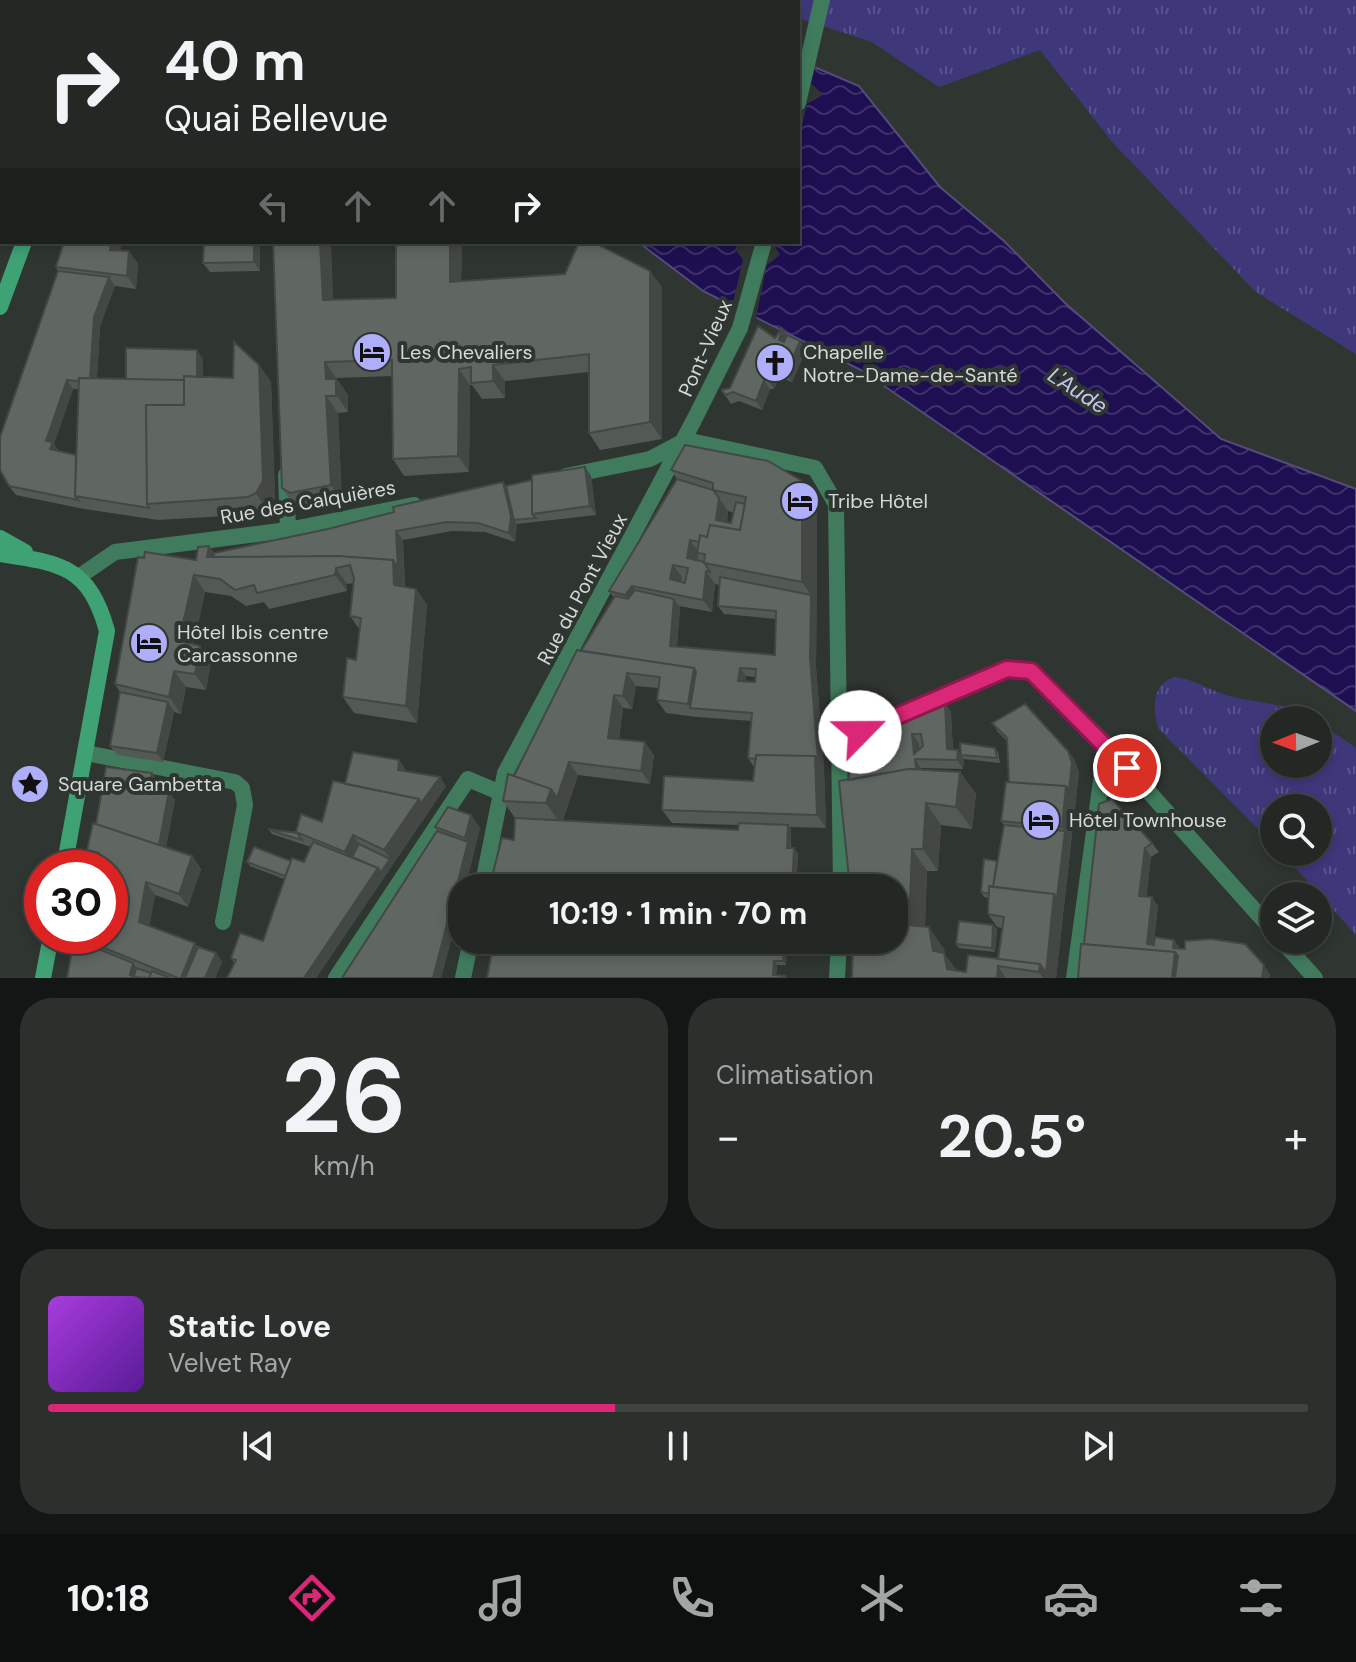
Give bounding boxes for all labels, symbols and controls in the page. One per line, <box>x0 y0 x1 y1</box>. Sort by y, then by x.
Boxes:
text: 40 m <box>164 24 306 97</box>
icon: right <box>32 32 136 136</box>
text: Quai Bellevue <box>164 95 388 142</box>
icon: left <box>252 184 296 228</box>
icon: ahead <box>336 184 380 228</box>
icon: ahead <box>420 184 464 228</box>
icon: right <box>504 184 548 228</box>
street label: Pont-Vieux <box>672 296 738 400</box>
hotel icon: Les Chevaliers <box>351 331 393 373</box>
place label: Les Chevaliers <box>400 339 533 365</box>
place label: Chapelle Notre-Dame-de-Santé <box>803 339 1018 388</box>
church icon: Chapelle Notre-Dame-de-Santé <box>754 342 796 384</box>
water label: L'Aude <box>1042 361 1113 420</box>
street label: Rue des Calquières <box>218 474 398 530</box>
hotel icon: Tribe Hôtel <box>779 480 821 522</box>
place label: Tribe Hôtel <box>828 488 928 514</box>
street label: Rue du Pont Vieux <box>531 509 633 669</box>
place label: Hôtel Ibis centre Carcassonne <box>177 619 329 668</box>
hotel icon: Hôtel Ibis centre Carcassonne <box>128 622 170 664</box>
position arrow <box>818 690 902 774</box>
north arrow <box>1260 706 1332 778</box>
map controls <box>1260 706 1332 954</box>
pin <box>1093 734 1161 802</box>
icon: arrive <box>1105 746 1149 790</box>
place icon: Square Gambetta <box>9 763 51 805</box>
place label: Square Gambetta <box>58 771 222 797</box>
button: search <box>1260 794 1332 866</box>
hotel icon: Hôtel Townhouse <box>1020 799 1062 841</box>
place label: Hôtel Townhouse <box>1069 807 1227 833</box>
speed limit sign: 30 <box>24 850 128 954</box>
button: layers <box>1260 882 1332 954</box>
text: 10:19 · 1 min · 70 m <box>549 894 807 933</box>
text: 26 <box>281 1029 407 1164</box>
text: Climatisation <box>716 1058 874 1092</box>
text: 20.5° <box>938 1097 1086 1176</box>
text: − <box>716 1108 740 1166</box>
text: + <box>1284 1108 1308 1166</box>
text: km/h <box>313 1149 375 1183</box>
text: Static Love <box>168 1307 331 1346</box>
text: Velvet Ray <box>168 1346 292 1380</box>
icon: previous <box>236 1424 280 1468</box>
icon: pause <box>656 1424 700 1468</box>
icon: next <box>1076 1424 1120 1468</box>
icon: directions <box>284 1570 340 1626</box>
icon: music <box>474 1570 530 1626</box>
icon: phone <box>664 1570 720 1626</box>
icon: climate <box>854 1570 910 1626</box>
icon: car <box>1043 1570 1099 1626</box>
icon: filters <box>1233 1570 1289 1626</box>
text: 10:18 <box>67 1575 150 1622</box>

